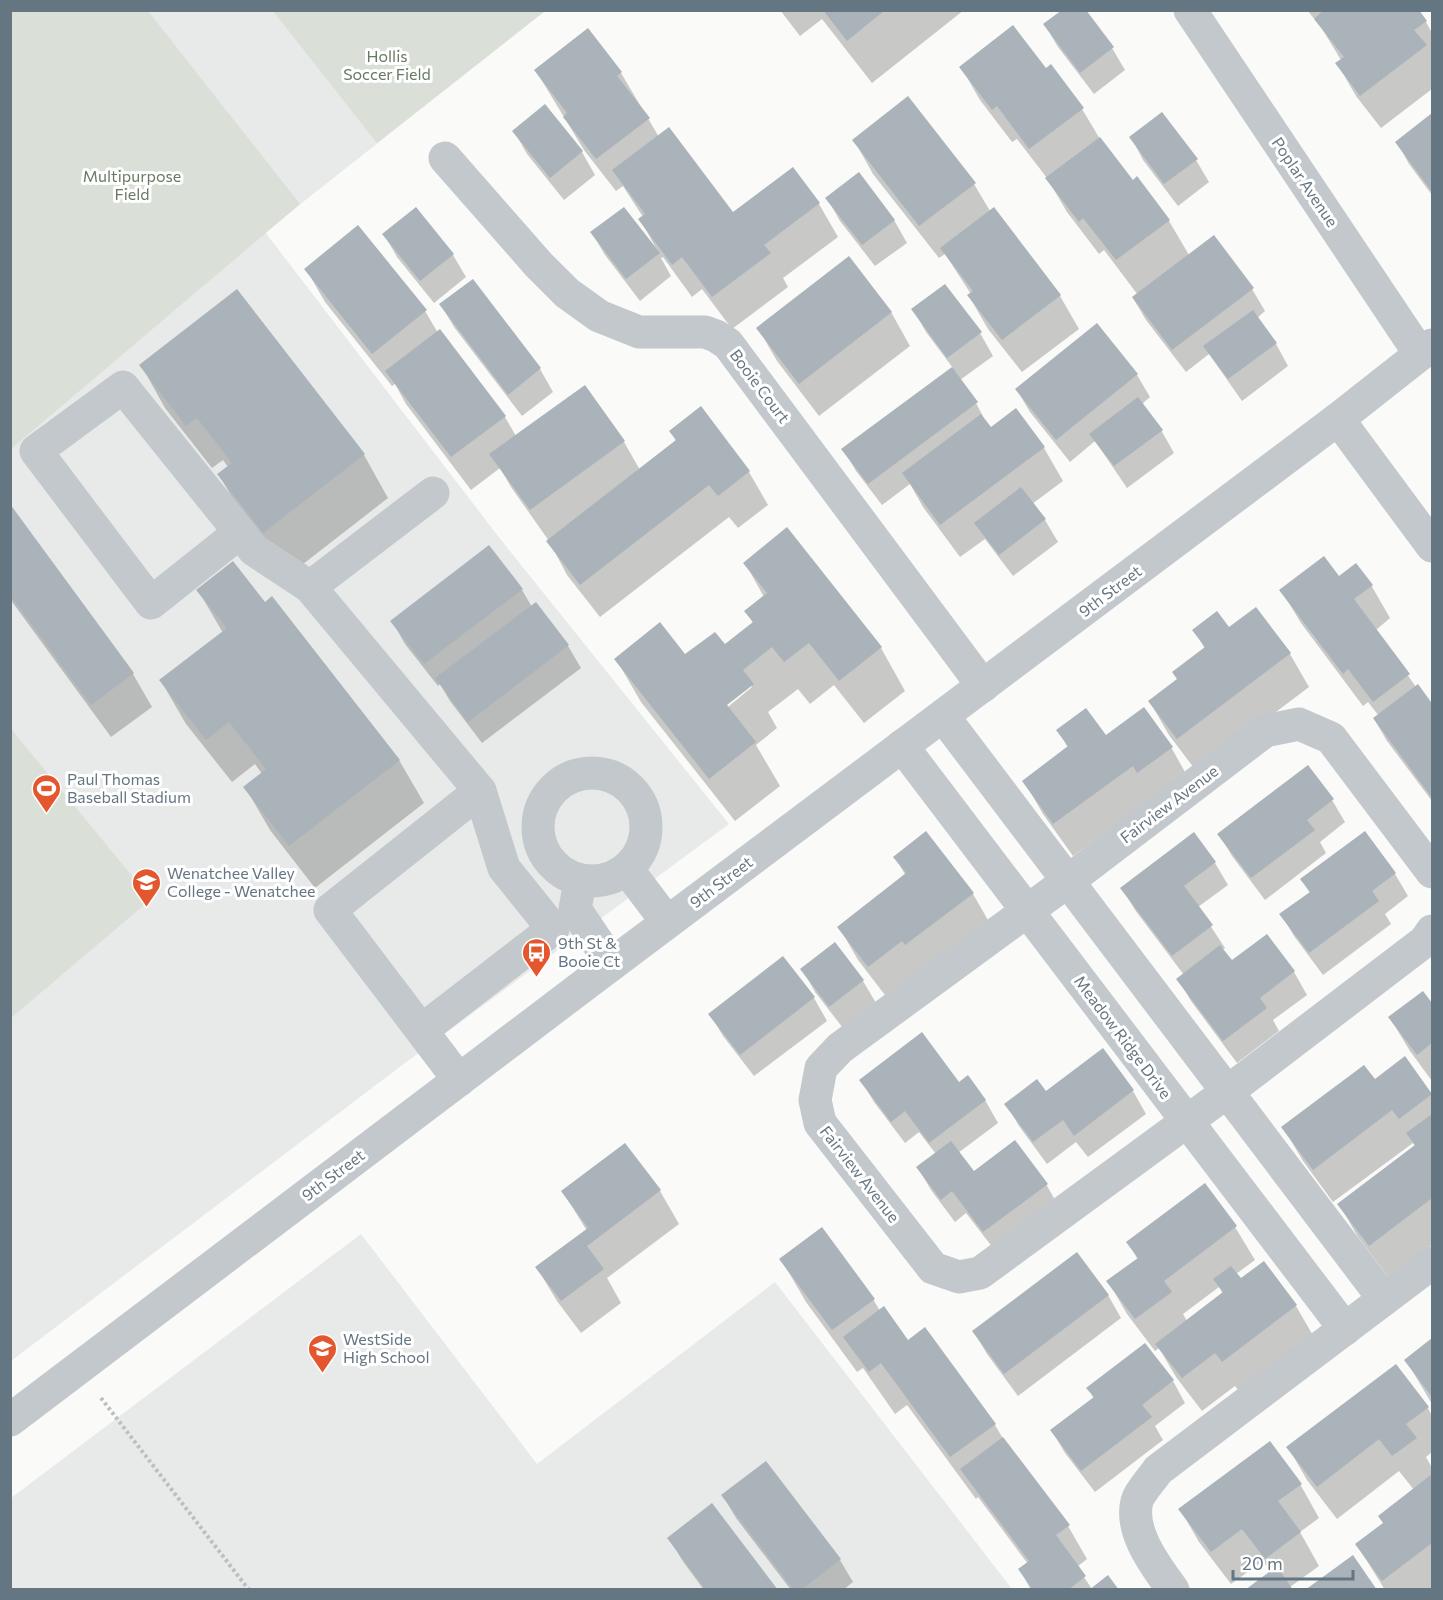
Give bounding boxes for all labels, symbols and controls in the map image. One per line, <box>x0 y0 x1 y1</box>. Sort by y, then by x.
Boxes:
park label: Hollis Soccer Field <box>343 46 431 83</box>
street label: Poplar Avenue <box>1268 133 1342 230</box>
park label: Multipurpose Field <box>83 166 181 203</box>
street label: Booie Court <box>726 345 795 427</box>
street label: 9th Street <box>1075 561 1145 620</box>
street label: Fairview Avenue <box>1116 761 1221 847</box>
place label: Paul Thomas Baseball Stadium <box>67 769 191 806</box>
sports icon: Paul Thomas Baseball Stadium <box>30 772 62 814</box>
street label: 9th Street <box>686 852 756 911</box>
place label: Wenatchee Valley College - Wenatchee <box>167 863 316 900</box>
school or university icon: Wenatchee Valley College - Wenatchee <box>130 866 162 908</box>
place label: 9th St & Booie Ct <box>558 933 621 970</box>
bus stop icon: 9th St & Booie Ct <box>521 936 553 978</box>
street label: Meadow Ridge Drive <box>1071 971 1176 1102</box>
street label: Fairview Avenue <box>817 1122 904 1226</box>
street label: 9th Street <box>298 1145 368 1204</box>
place label: WestSide High School <box>343 1329 430 1366</box>
school or university icon: WestSide High School <box>306 1332 338 1374</box>
scale bar <box>1233 1543 1353 1581</box>
text: 20 m <box>1242 1552 1283 1574</box>

